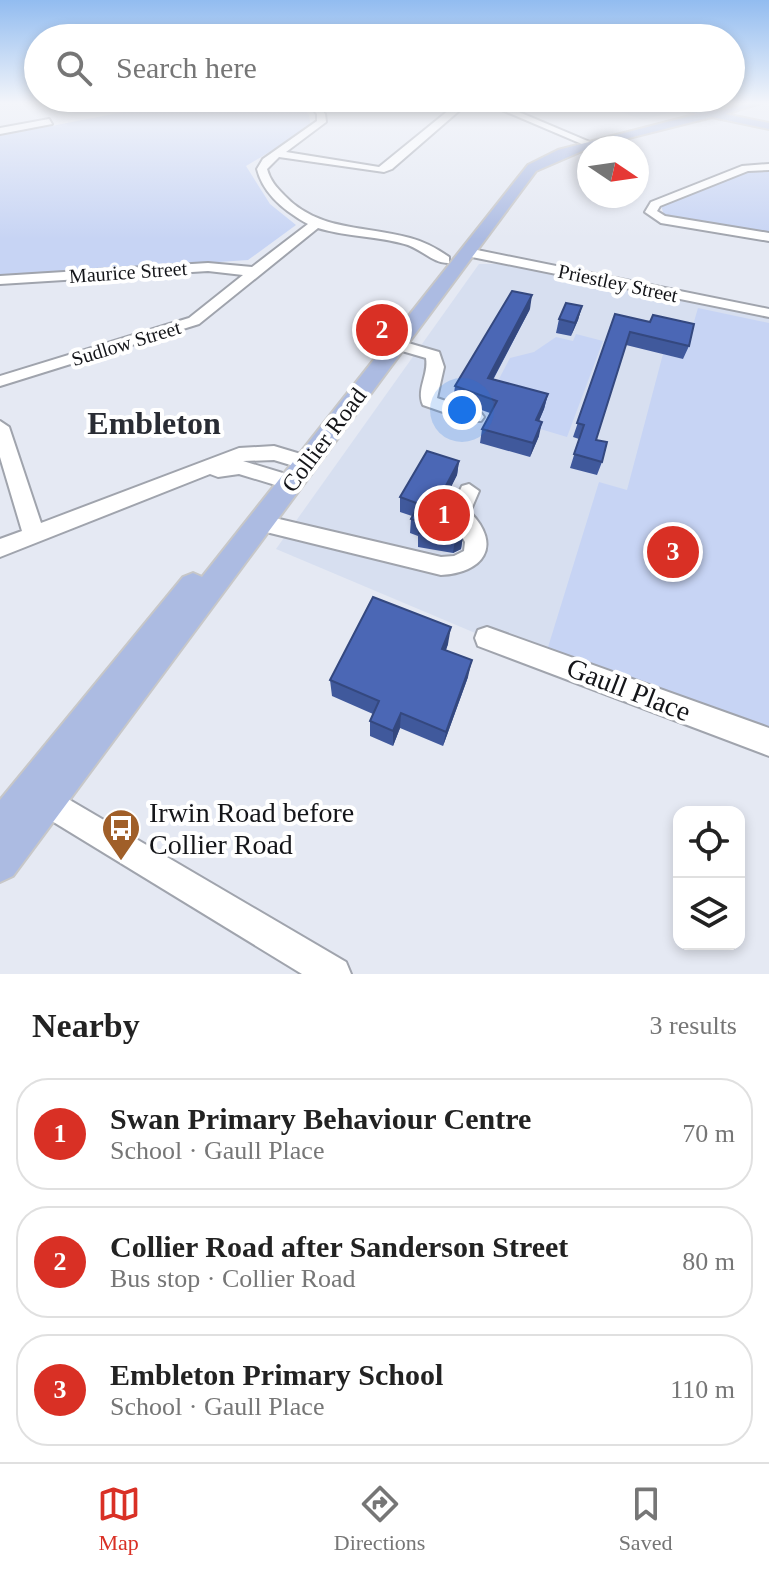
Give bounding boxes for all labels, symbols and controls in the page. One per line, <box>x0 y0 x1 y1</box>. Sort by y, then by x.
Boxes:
search box <box>24 24 745 112</box>
icon: search <box>52 46 96 90</box>
text: Search here <box>116 51 257 84</box>
north arrow <box>577 136 649 208</box>
street label: Maurice Street <box>68 257 188 287</box>
street label: Priestley Street <box>556 260 680 307</box>
pin: 2 <box>356 300 408 360</box>
street label: Sudlow Street <box>69 316 184 370</box>
street label: Collier Road <box>277 383 371 497</box>
your location <box>442 390 482 430</box>
district label: Embleton <box>87 405 221 441</box>
pin: 1 <box>418 485 470 545</box>
pin: 3 <box>647 522 699 582</box>
street label: Gaull Place <box>563 652 695 727</box>
place label: Irwin Road before Collier Road <box>149 797 354 860</box>
map controls <box>673 806 745 950</box>
button: locate <box>673 806 745 878</box>
bus stop icon: Irwin Road before Collier Road <box>100 807 142 862</box>
button: layers <box>673 878 745 950</box>
text: Nearby <box>32 1007 140 1044</box>
text: 3 results <box>650 1011 737 1040</box>
text: Swan Primary Behaviour Centre <box>110 1102 531 1135</box>
text: 1 <box>54 1119 67 1148</box>
text: 70 m <box>682 1119 735 1148</box>
text: School · Gaull Place <box>110 1136 324 1165</box>
text: Collier Road after Sanderson Street <box>110 1230 568 1263</box>
text: 2 <box>54 1247 67 1276</box>
text: 80 m <box>682 1247 735 1276</box>
text: Bus stop · Collier Road <box>110 1264 356 1293</box>
text: Embleton Primary School <box>110 1358 443 1391</box>
text: 3 <box>54 1375 67 1404</box>
text: 110 m <box>670 1375 735 1404</box>
text: School · Gaull Place <box>110 1392 324 1421</box>
tab: Map <box>97 1482 141 1556</box>
tab: Directions <box>334 1482 425 1556</box>
tab: Saved <box>619 1482 672 1556</box>

